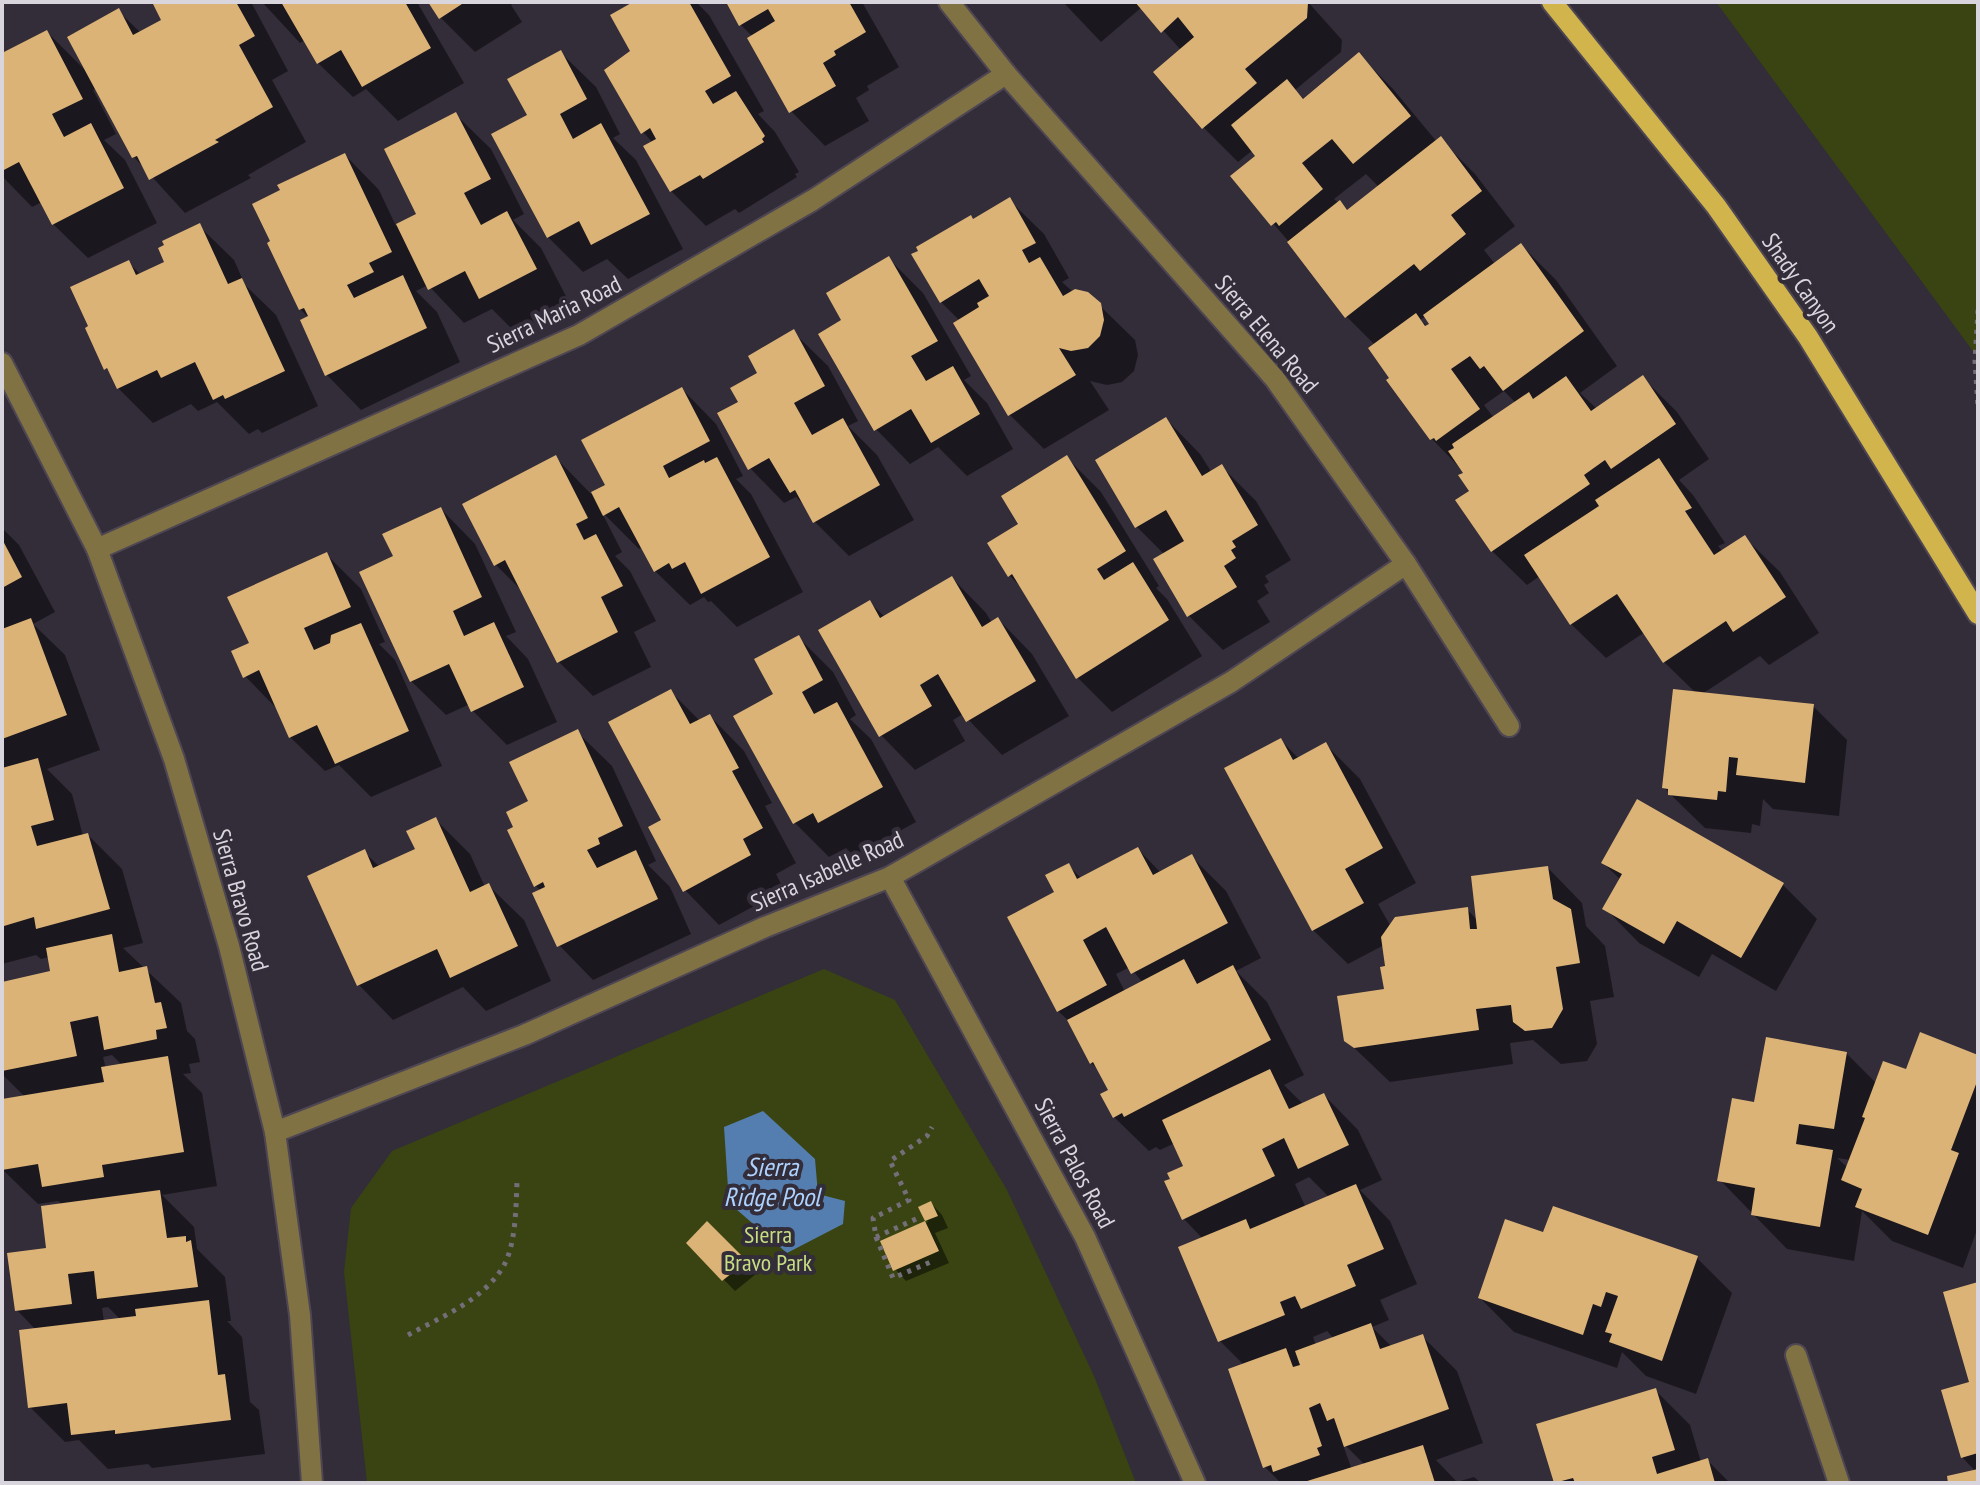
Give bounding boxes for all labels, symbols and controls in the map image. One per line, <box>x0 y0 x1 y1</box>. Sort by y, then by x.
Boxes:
street label: Shady Canyon <box>1755 227 1847 339</box>
street label: Sierra Maria Road <box>482 268 626 360</box>
street label: Sierra Elena Road <box>1208 268 1326 400</box>
street label: Sierra Isabelle Road <box>746 823 908 919</box>
street label: Sierra Bravo Road <box>206 825 276 975</box>
street label: Sierra Palos Road <box>1028 1093 1122 1233</box>
water label: Sierra Ridge Pool <box>724 1150 823 1213</box>
park label: Sierra Bravo Park <box>724 1219 813 1278</box>

